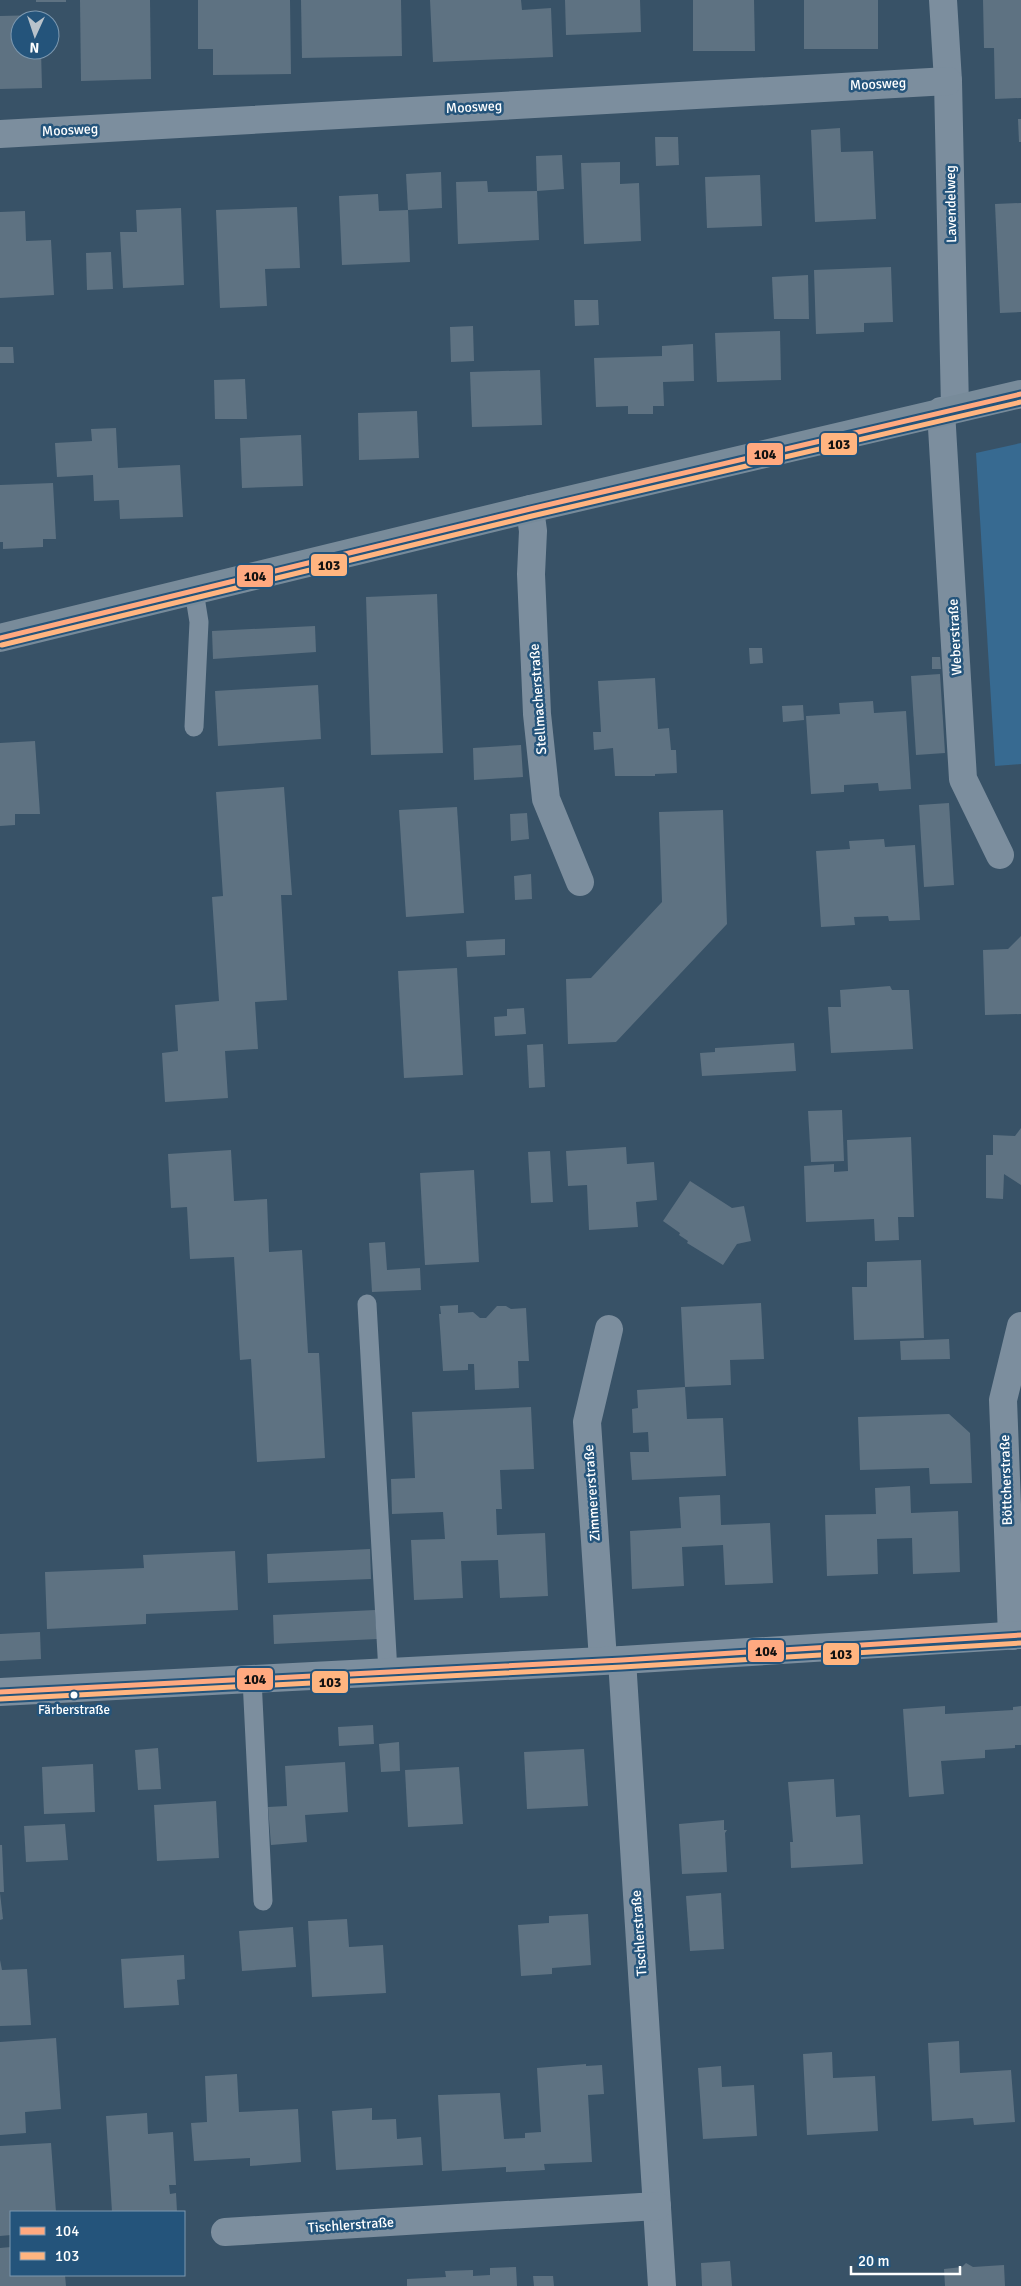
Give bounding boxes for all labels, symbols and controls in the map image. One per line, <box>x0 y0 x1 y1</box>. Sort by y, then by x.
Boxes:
north arrow <box>10 10 60 60</box>
text: N <box>29 39 40 56</box>
street label: Moosweg <box>849 74 907 94</box>
street label: Moosweg <box>445 97 503 117</box>
street label: Moosweg <box>41 120 99 140</box>
street label: Lavendelweg <box>942 165 960 243</box>
line badge: 103 <box>820 432 858 456</box>
text: 103 <box>828 436 850 453</box>
line badge: 104 <box>746 442 784 466</box>
text: 104 <box>754 446 777 463</box>
line badge: 103 <box>310 553 348 577</box>
text: 103 <box>318 557 340 574</box>
line badge: 104 <box>236 564 274 588</box>
text: 104 <box>244 568 267 585</box>
street label: Weberstraße <box>945 598 965 676</box>
street label: Stellmacherstraße <box>526 643 550 755</box>
street label: Böttcherstraße <box>996 1434 1016 1526</box>
street label: Zimmererstraße <box>580 1444 604 1542</box>
line badge: 104 <box>747 1639 785 1663</box>
line badge: 103 <box>822 1642 860 1666</box>
text: 104 <box>755 1643 778 1660</box>
text: 103 <box>830 1646 852 1663</box>
line badge: 104 <box>236 1667 274 1691</box>
line badge: 103 <box>311 1670 349 1694</box>
text: 104 <box>244 1671 267 1688</box>
text: 103 <box>319 1674 341 1691</box>
marker: Färberstraße <box>69 1690 79 1700</box>
place label: Färberstraße <box>38 1702 110 1718</box>
street label: Tischlerstraße <box>628 1889 650 1977</box>
legend <box>10 2211 185 2276</box>
street label: Tischlerstraße <box>307 2214 395 2236</box>
text: 104 <box>55 2222 79 2240</box>
scale bar <box>851 2244 960 2276</box>
text: 103 <box>55 2247 79 2265</box>
text: 20 m <box>858 2252 889 2270</box>

